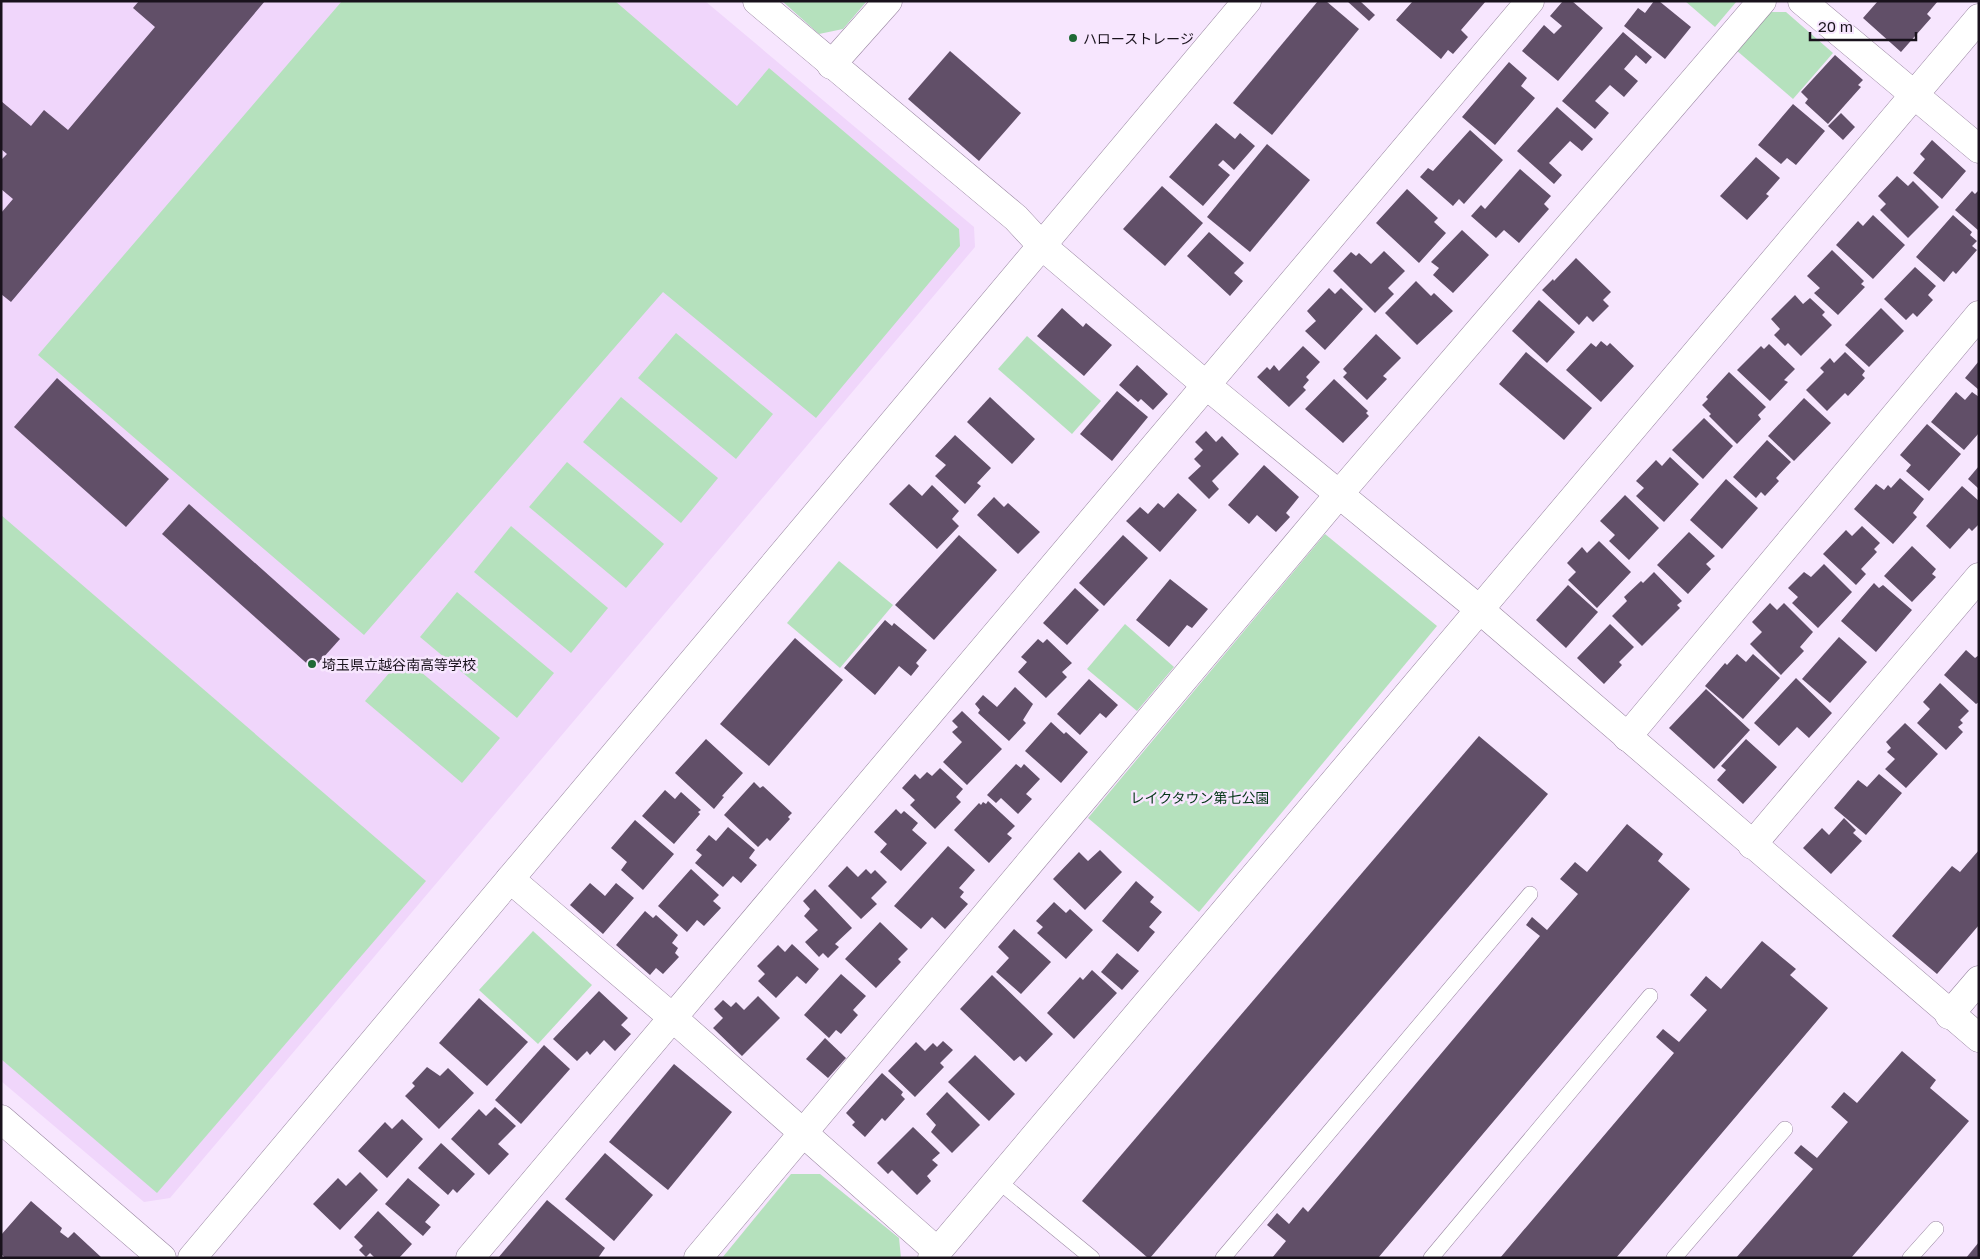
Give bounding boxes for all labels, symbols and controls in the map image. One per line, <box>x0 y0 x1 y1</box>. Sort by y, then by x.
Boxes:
scale bar <box>1810 10 1916 42</box>
text: 20 m <box>1818 17 1853 35</box>
place label: ハローストレージ <box>1083 30 1194 47</box>
marker: ハローストレージ <box>1067 32 1079 44</box>
place label: 埼玉県立越谷南高等学校 <box>322 656 476 673</box>
marker: 埼玉県立越谷南高等学校 <box>306 658 318 670</box>
park label: レイクタウン第七公園 <box>1130 789 1270 806</box>

